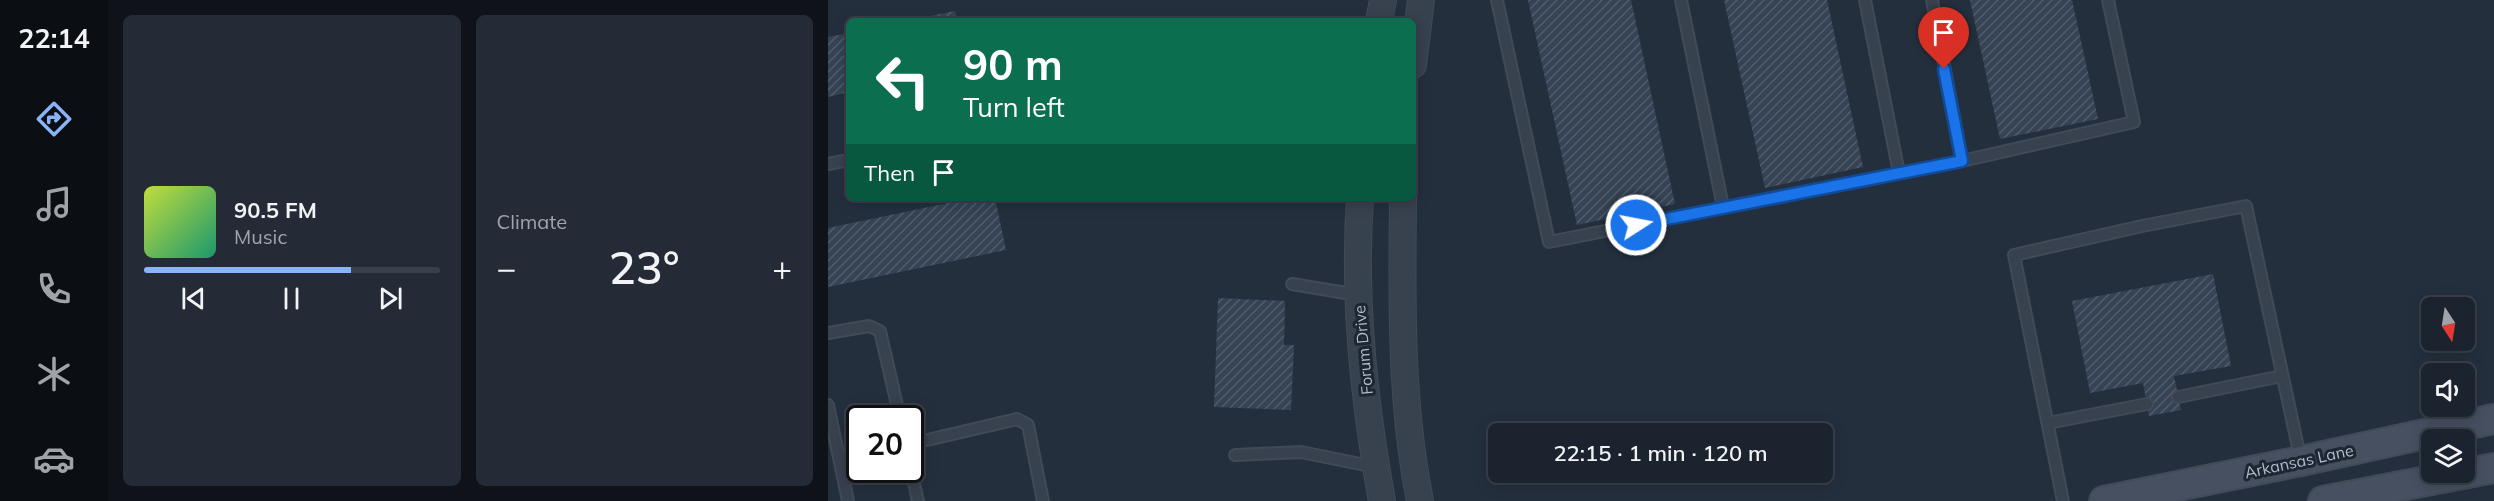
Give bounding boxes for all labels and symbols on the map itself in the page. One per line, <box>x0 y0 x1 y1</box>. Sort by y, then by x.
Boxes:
pin <box>1918 7 1969 69</box>
position arrow <box>1604 193 1668 257</box>
north arrow <box>2421 297 2475 351</box>
street label: Forum Drive <box>1349 304 1377 396</box>
speed limit sign: 20 <box>846 405 924 483</box>
street label: Arkansas Lane <box>2243 440 2355 482</box>

